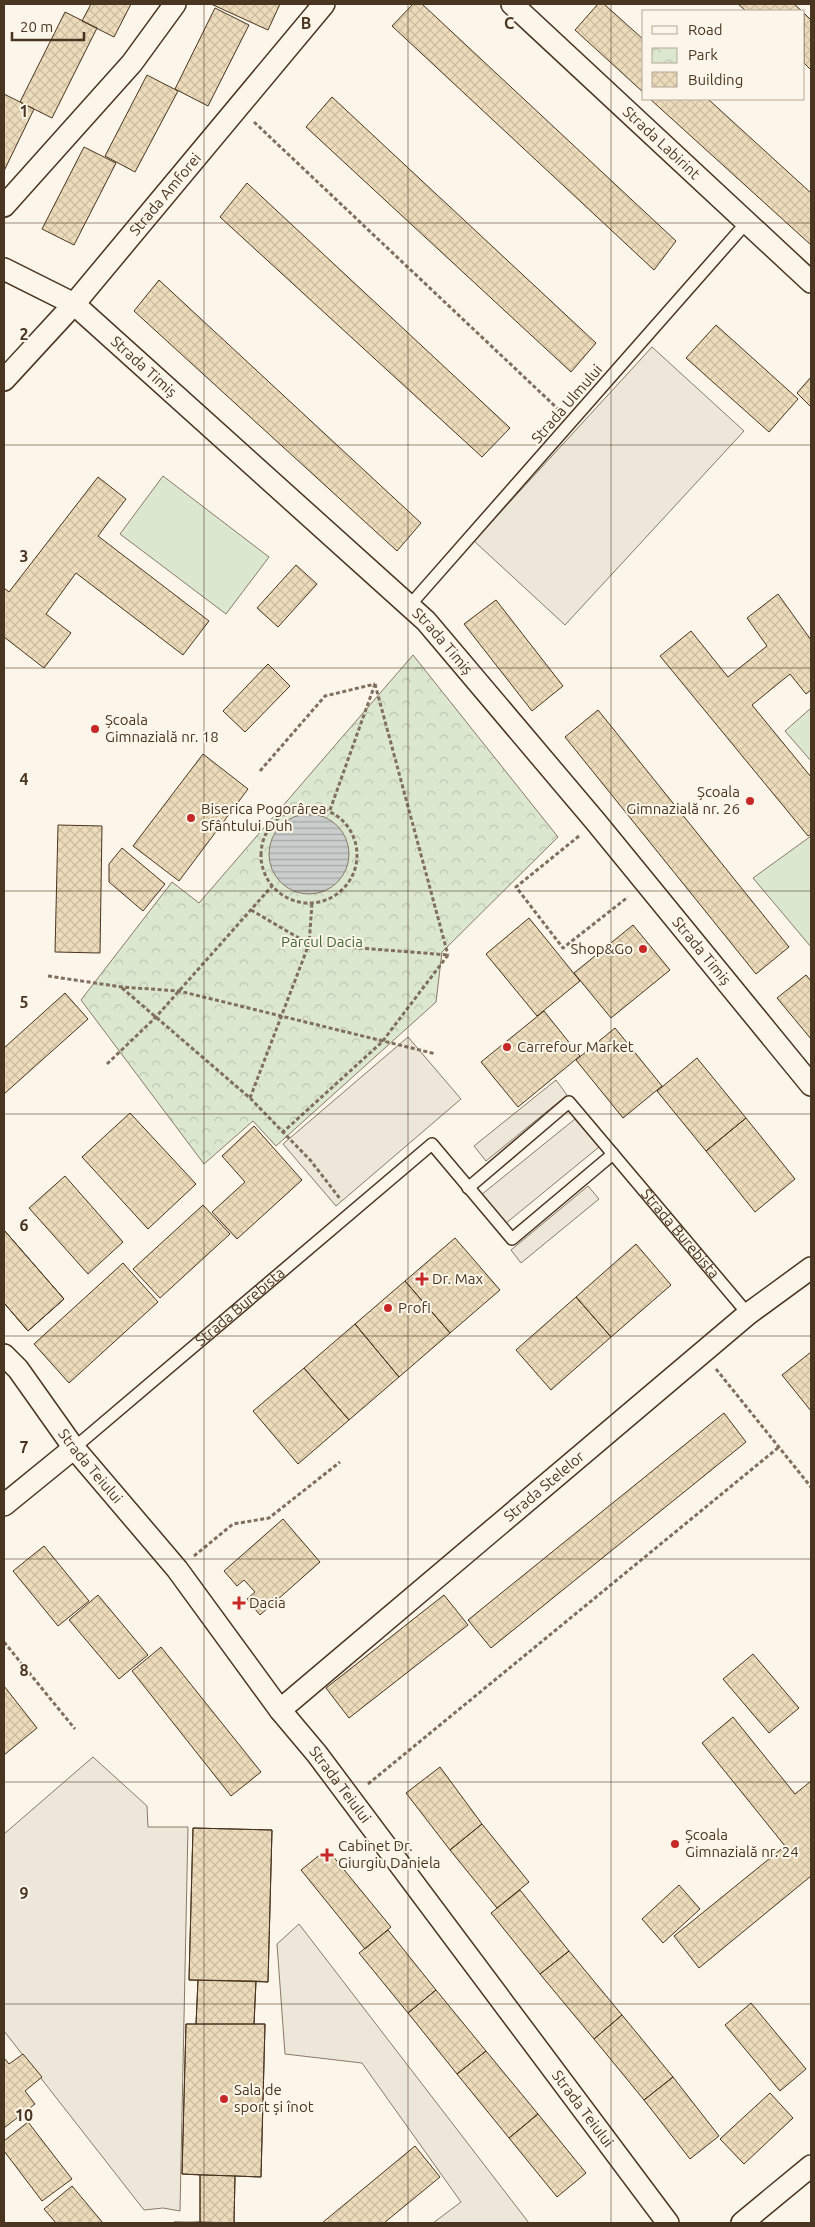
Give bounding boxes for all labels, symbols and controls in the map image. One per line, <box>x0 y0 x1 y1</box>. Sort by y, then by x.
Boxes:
scale bar <box>12 10 85 42</box>
legend <box>642 10 805 100</box>
text: B <box>301 14 311 32</box>
text: C <box>504 14 514 32</box>
text: 20 m <box>20 18 53 35</box>
text: Road <box>688 21 723 38</box>
text: Park <box>688 46 718 63</box>
text: Building <box>688 71 743 88</box>
text: 1 <box>19 102 29 120</box>
street label: Strada Labirint <box>620 103 704 182</box>
street label: Strada Amforei <box>126 149 204 239</box>
text: 2 <box>19 325 29 343</box>
street label: Strada Timiș <box>108 332 180 400</box>
street label: Strada Ulmului <box>528 361 605 447</box>
text: 3 <box>19 547 29 565</box>
street label: Strada Timiș <box>409 604 476 678</box>
place label: Școala Gimnazială nr. 18 <box>105 711 219 745</box>
marker: Școala Gimnazială nr. 18 <box>89 723 101 735</box>
text: 4 <box>19 770 29 788</box>
place label: Școala Gimnazială nr. 26 <box>626 783 740 817</box>
marker: Școala Gimnazială nr. 26 <box>744 795 756 807</box>
place label: Biserica Pogorârea Sfântului Duh <box>201 800 326 834</box>
marker: Biserica Pogorârea Sfântului Duh <box>185 812 197 824</box>
street label: Strada Timiș <box>669 913 735 988</box>
park label: Parcul Dacia <box>281 933 363 950</box>
place label: Shop&Go <box>570 940 633 957</box>
marker: Shop&Go <box>637 943 649 955</box>
text: 5 <box>19 993 29 1011</box>
place label: Carrefour Market <box>517 1038 634 1055</box>
marker: Carrefour Market <box>501 1041 513 1053</box>
street label: Strada Burebista <box>638 1185 723 1282</box>
text: 6 <box>19 1216 29 1234</box>
street label: Strada Burebista <box>192 1264 288 1349</box>
place label: Dr. Max <box>432 1270 483 1287</box>
marker: Dr. Max <box>416 1273 428 1285</box>
place label: Profi <box>398 1299 431 1316</box>
marker: Profi <box>382 1302 394 1314</box>
street label: Strada Teiului <box>55 1425 126 1507</box>
text: 7 <box>19 1438 29 1456</box>
street label: Strada Stelelor <box>500 1447 588 1525</box>
place label: Dacia <box>249 1594 286 1611</box>
marker: Dacia <box>233 1597 245 1609</box>
text: 8 <box>19 1661 29 1679</box>
street label: Strada Teiului <box>306 1743 375 1826</box>
place label: Școala Gimnazială nr. 24 <box>685 1826 799 1860</box>
place label: Cabinet Dr. Giurgiu Daniela <box>338 1837 441 1871</box>
marker: Școala Gimnazială nr. 24 <box>669 1838 681 1850</box>
marker: Cabinet Dr. Giurgiu Daniela <box>320 1848 334 1862</box>
text: 9 <box>19 1884 29 1902</box>
street label: Strada Teiului <box>549 2067 617 2150</box>
place label: Sala de sport și înot <box>234 2081 314 2115</box>
marker: Sala de sport și înot <box>218 2093 230 2105</box>
text: 10 <box>15 2106 33 2124</box>

